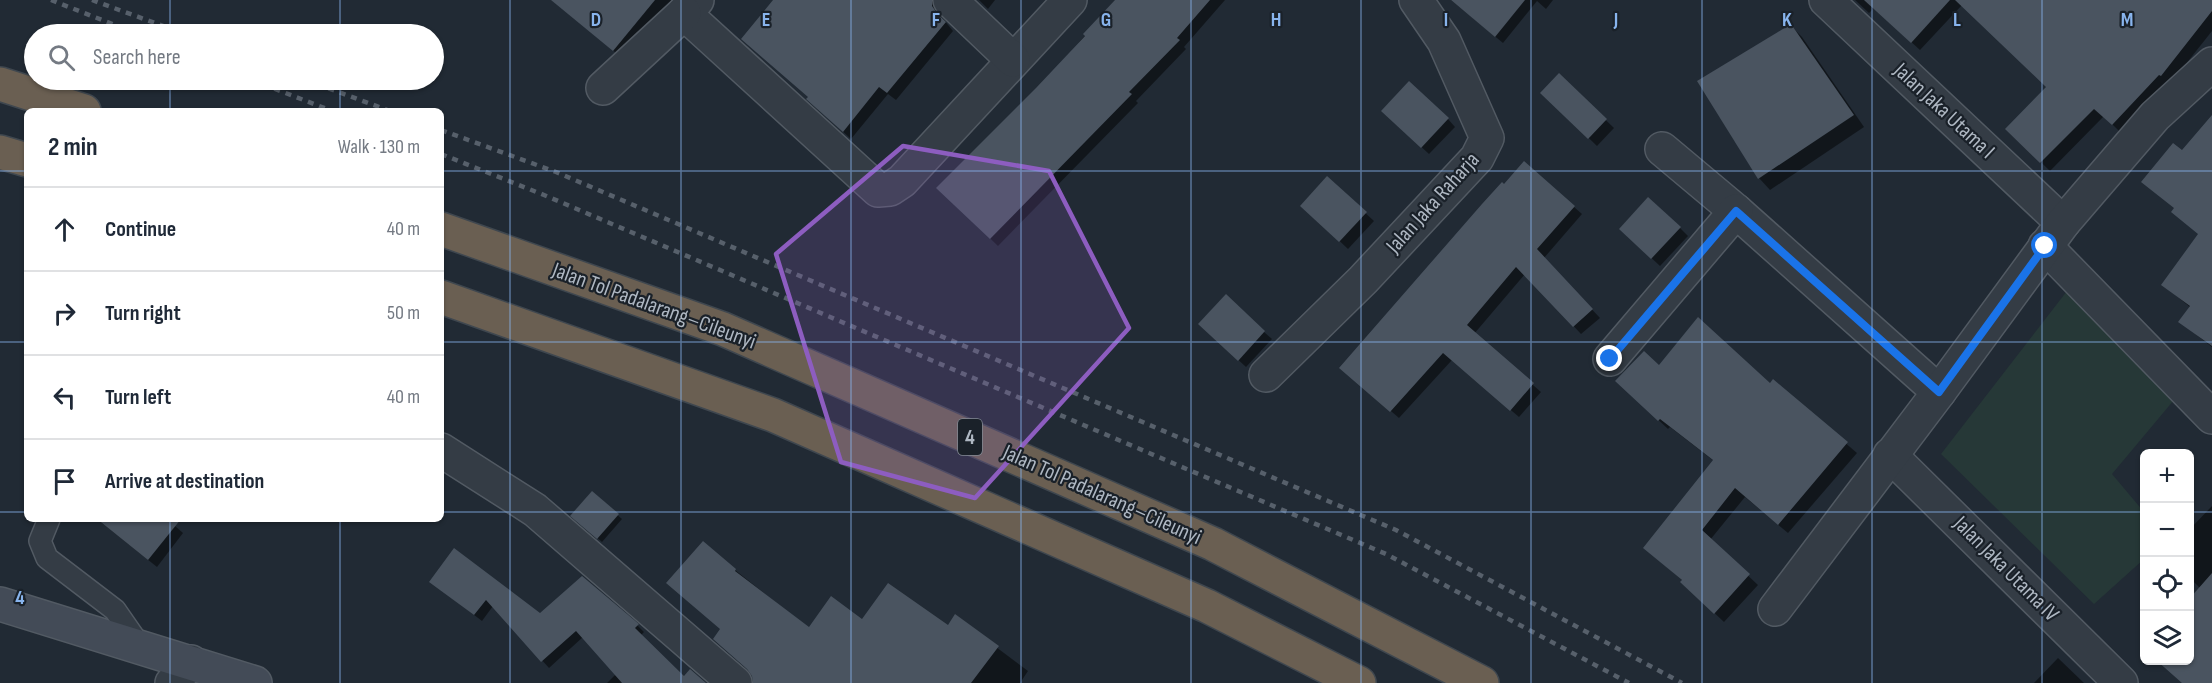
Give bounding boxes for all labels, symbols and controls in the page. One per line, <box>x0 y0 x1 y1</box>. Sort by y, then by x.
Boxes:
text: D <box>591 8 601 32</box>
text: E <box>762 8 770 32</box>
text: F <box>932 8 940 32</box>
text: G <box>1101 8 1111 32</box>
text: H <box>1271 8 1281 32</box>
text: I <box>1444 8 1448 32</box>
text: J <box>1613 8 1618 32</box>
text: K <box>1782 8 1792 32</box>
text: L <box>1953 8 1961 32</box>
text: M <box>2121 8 2133 32</box>
search box <box>24 24 444 90</box>
icon: search <box>45 41 78 74</box>
text: Search here <box>93 44 180 71</box>
street label: Jalan Jaka Utama I <box>1887 57 2000 165</box>
text: 2 min <box>48 132 98 163</box>
text: Walk · 130 m <box>338 135 420 159</box>
street label: Jalan Jaka Raharja <box>1380 147 1485 260</box>
icon: ahead <box>48 213 81 246</box>
text: Continue <box>105 216 176 243</box>
text: 40 m <box>387 217 420 241</box>
route start <box>2031 232 2057 258</box>
street label: Jalan Tol Padalarang–Cileunyi <box>548 256 759 355</box>
icon: right <box>48 297 81 330</box>
text: Turn right <box>105 300 181 327</box>
text: 50 m <box>387 301 420 325</box>
route end <box>1596 345 1622 371</box>
icon: left <box>48 381 81 414</box>
text: Turn left <box>105 384 171 411</box>
text: 40 m <box>387 385 420 409</box>
road number: 4 <box>958 419 982 455</box>
street label: Jalan Tol Padalarang–Cileunyi <box>998 439 1205 551</box>
map controls <box>2140 449 2194 665</box>
button: + <box>2140 449 2194 503</box>
icon: arrive <box>48 465 81 498</box>
text: Arrive at destination <box>105 468 264 495</box>
button: − <box>2140 503 2194 557</box>
street label: Jalan Jaka Utama IV <box>1947 510 2064 627</box>
button: locate <box>2140 557 2194 611</box>
text: 4 <box>15 586 25 610</box>
button: layers <box>2140 611 2194 665</box>

